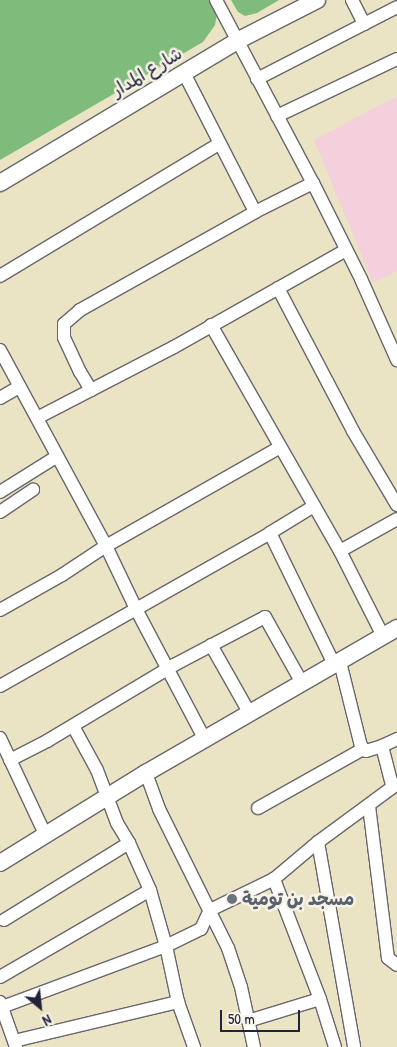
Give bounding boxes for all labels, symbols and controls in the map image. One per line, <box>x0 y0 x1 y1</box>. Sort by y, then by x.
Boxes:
street label: شارع المدار <box>108 43 186 101</box>
place label: مسجد بن تومية <box>242 888 354 910</box>
marker: مسجد بن تومية <box>226 893 238 905</box>
north arrow <box>15 982 65 1032</box>
scale bar <box>222 1000 302 1032</box>
text: 50 m <box>228 1008 255 1029</box>
text: N <box>40 1011 55 1031</box>

